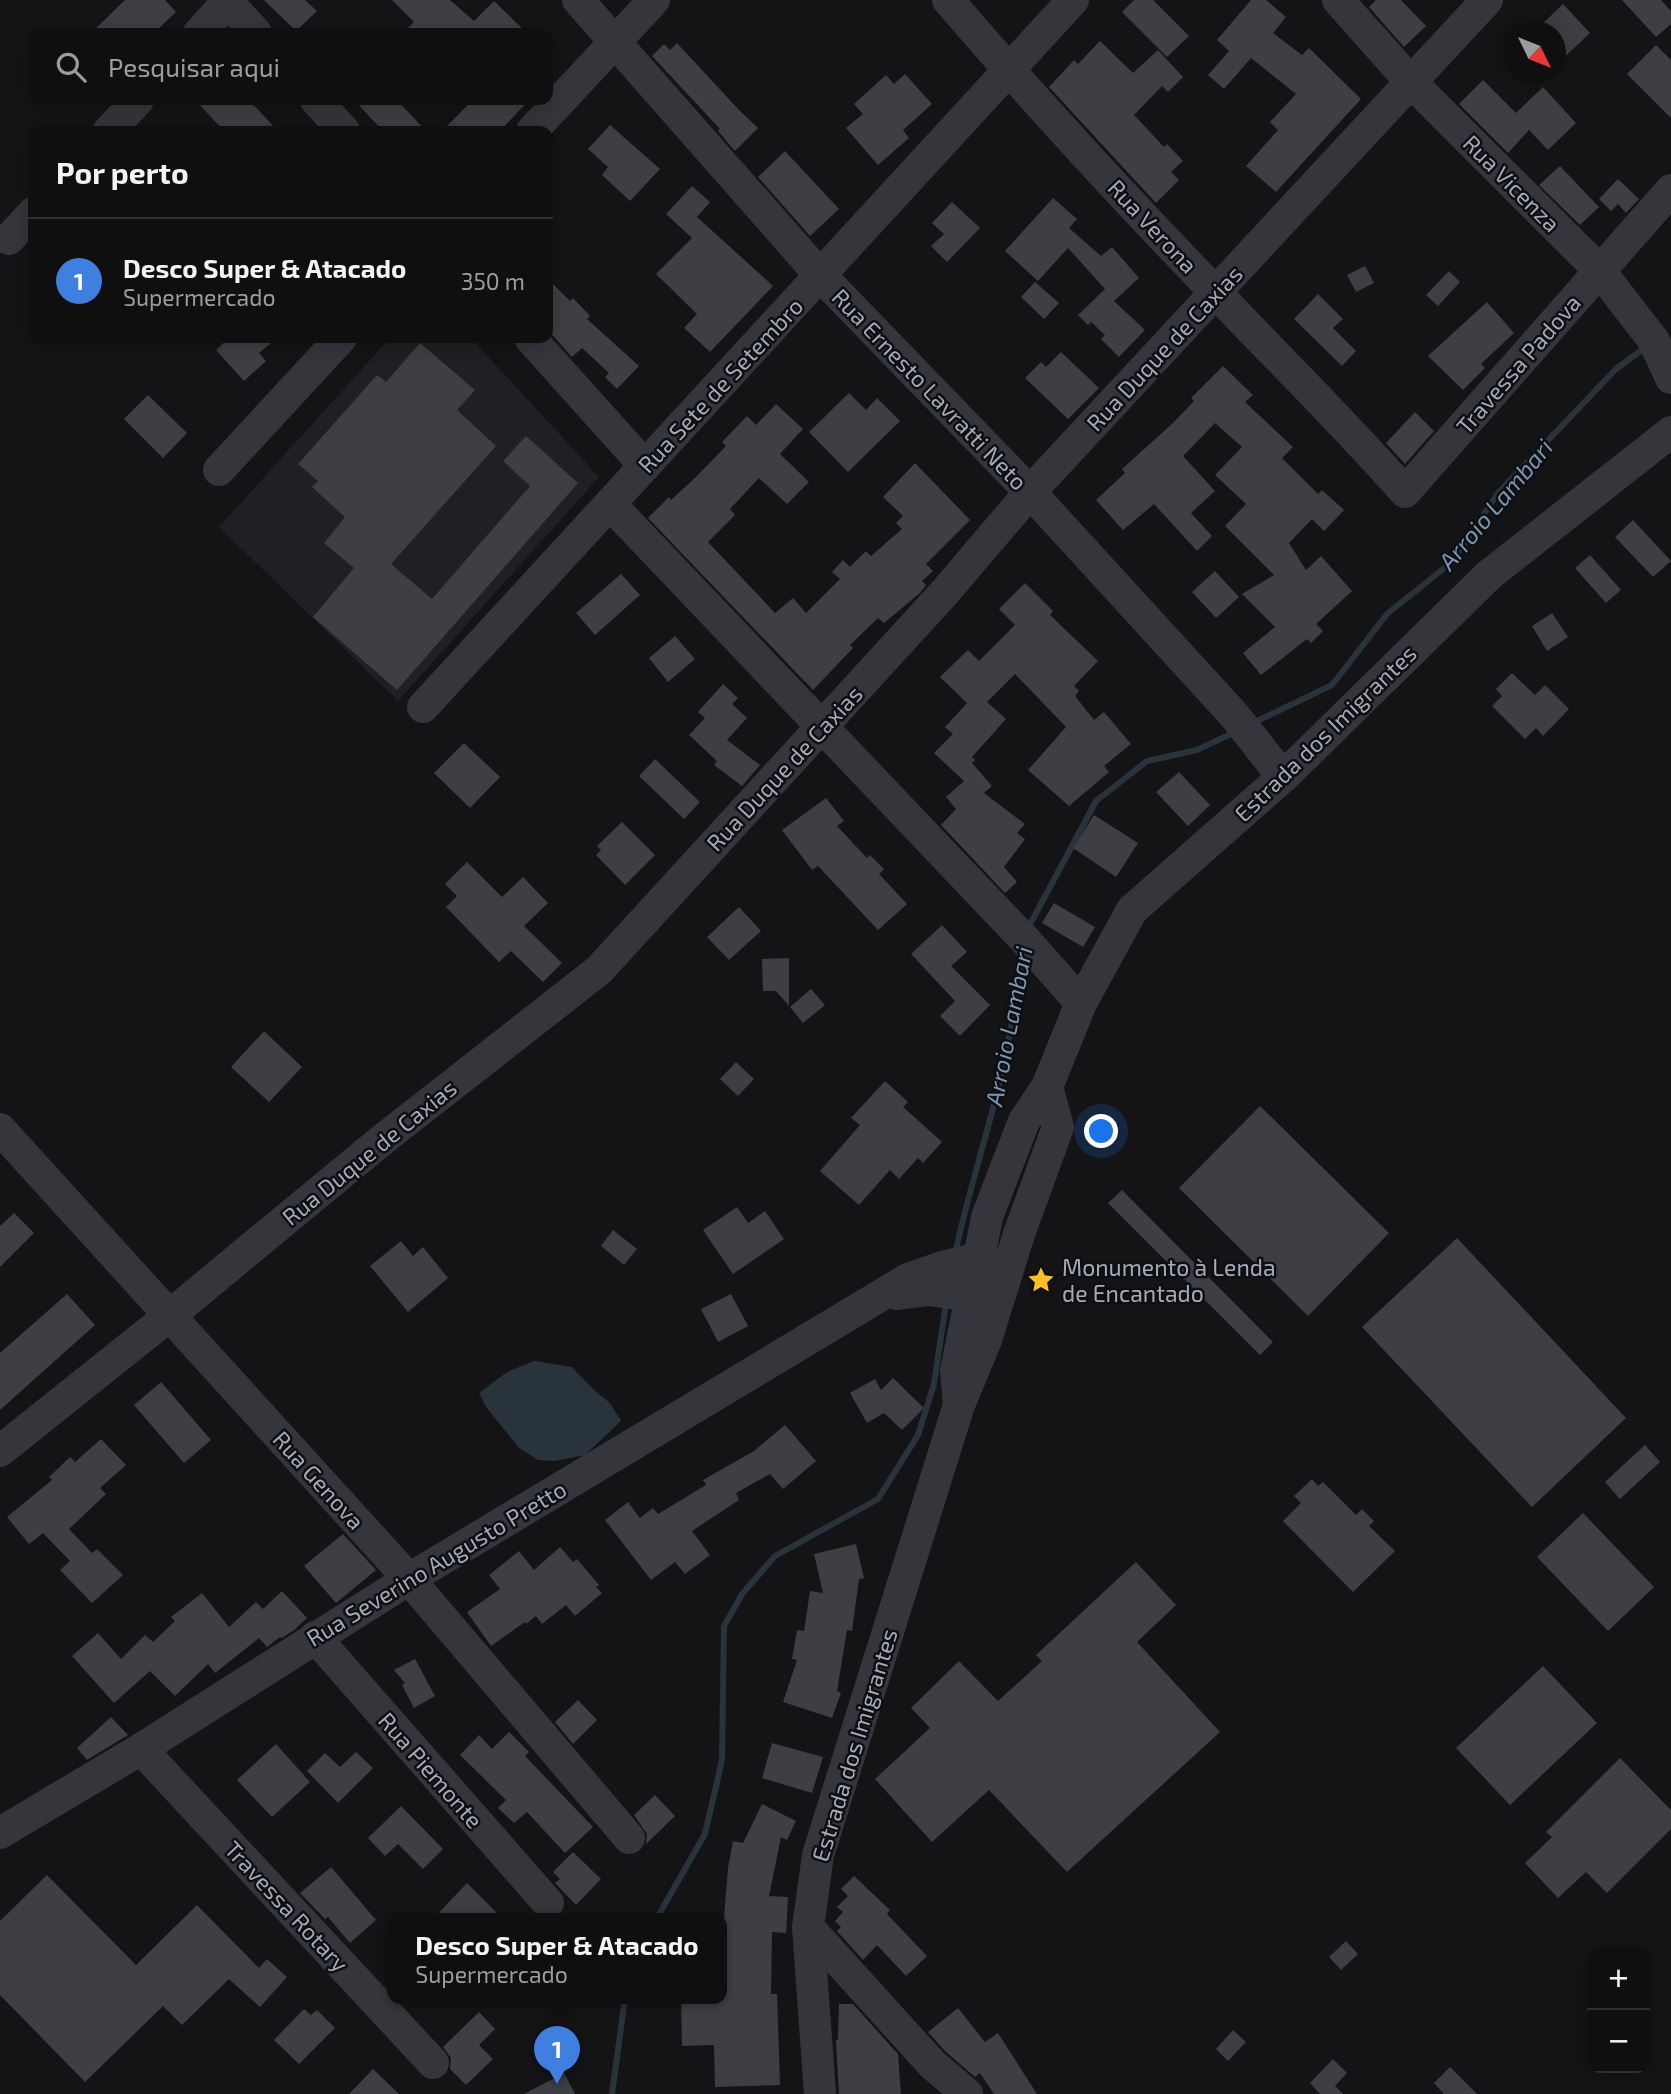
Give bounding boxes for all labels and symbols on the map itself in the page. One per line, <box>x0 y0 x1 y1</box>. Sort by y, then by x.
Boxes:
north arrow <box>1503 21 1566 84</box>
street label: Rua Vicenza <box>1458 129 1566 237</box>
street label: Rua Verona <box>1103 173 1203 279</box>
street label: Rua Duque de Caxias <box>1080 260 1248 436</box>
street label: Rua Ernesto Lavratti Neto <box>827 283 1033 495</box>
street label: Travessa Padova <box>1450 289 1586 439</box>
street label: Rua Sete de Setembro <box>632 292 808 478</box>
water label: Arroio Lambari <box>1431 433 1558 576</box>
street label: Estrada dos Imigrantes <box>1228 639 1422 827</box>
street label: Rua Duque de Caxias <box>700 680 868 856</box>
water label: Arroio Lambari <box>978 944 1038 1109</box>
street label: Rua Duque de Caxias <box>276 1073 462 1231</box>
your location <box>1084 1114 1118 1148</box>
place label: Monumento à Lenda de Encantado <box>1062 1253 1276 1307</box>
place icon: Monumento à Lenda de Encantado <box>1026 1265 1056 1295</box>
street label: Rua Genova <box>267 1425 371 1535</box>
street label: Rua Severino Augusto Pretto <box>301 1474 571 1652</box>
street label: Estrada dos Imigrantes <box>805 1625 903 1865</box>
street label: Rua Piemonte <box>373 1706 489 1834</box>
street label: Travessa Rotary <box>219 1835 355 1977</box>
pin: 1 <box>534 2026 580 2084</box>

